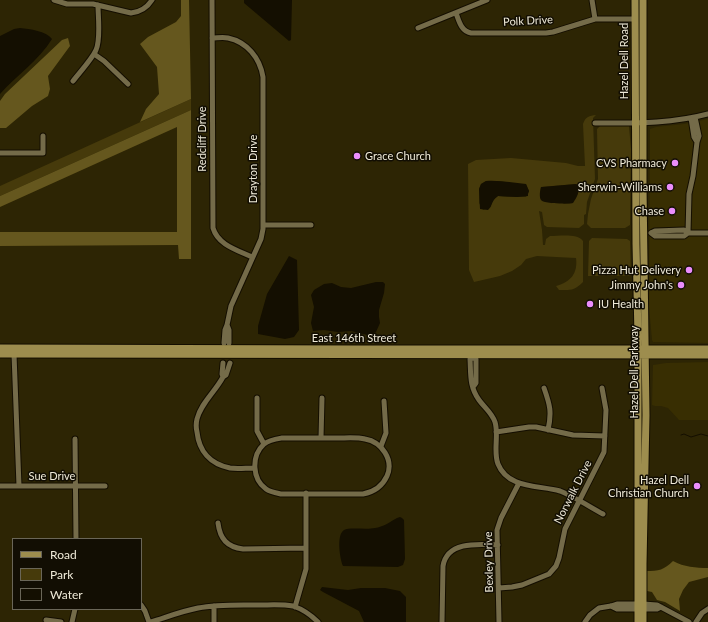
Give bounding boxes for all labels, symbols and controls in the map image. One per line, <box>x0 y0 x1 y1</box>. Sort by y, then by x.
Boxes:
street label: Polk Drive <box>503 13 553 29</box>
street label: Hazel Dell Road <box>617 23 631 99</box>
street label: Redcliff Drive <box>195 106 209 172</box>
street label: Drayton Drive <box>246 135 260 203</box>
place label: Grace Church <box>365 149 431 163</box>
marker: Grace Church <box>352 151 362 161</box>
place label: CVS Pharmacy <box>596 156 667 170</box>
marker: CVS Pharmacy <box>670 158 680 168</box>
place label: Sherwin-Williams <box>578 180 662 194</box>
marker: Sherwin-Williams <box>665 182 675 192</box>
place label: Chase <box>634 204 664 218</box>
marker: Chase <box>667 206 677 216</box>
place label: Pizza Hut Delivery <box>592 263 681 277</box>
marker: Pizza Hut Delivery <box>684 265 694 275</box>
place label: Jimmy John's <box>610 278 673 292</box>
marker: Jimmy John's <box>676 280 686 290</box>
place label: IU Health <box>598 297 644 311</box>
marker: IU Health <box>585 299 595 309</box>
street label: Hazel Dell Parkway <box>627 326 641 418</box>
street label: East 146th Street <box>312 331 396 345</box>
street label: Norwalk Drive <box>551 458 595 526</box>
street label: Sue Drive <box>29 469 75 483</box>
place label: Hazel Dell Christian Church <box>608 473 689 499</box>
marker: Hazel Dell Christian Church <box>692 481 702 491</box>
street label: Bexley Drive <box>482 531 496 593</box>
legend <box>12 538 142 610</box>
text: Road <box>50 547 77 562</box>
text: Park <box>50 567 73 582</box>
text: Water <box>50 587 83 602</box>

